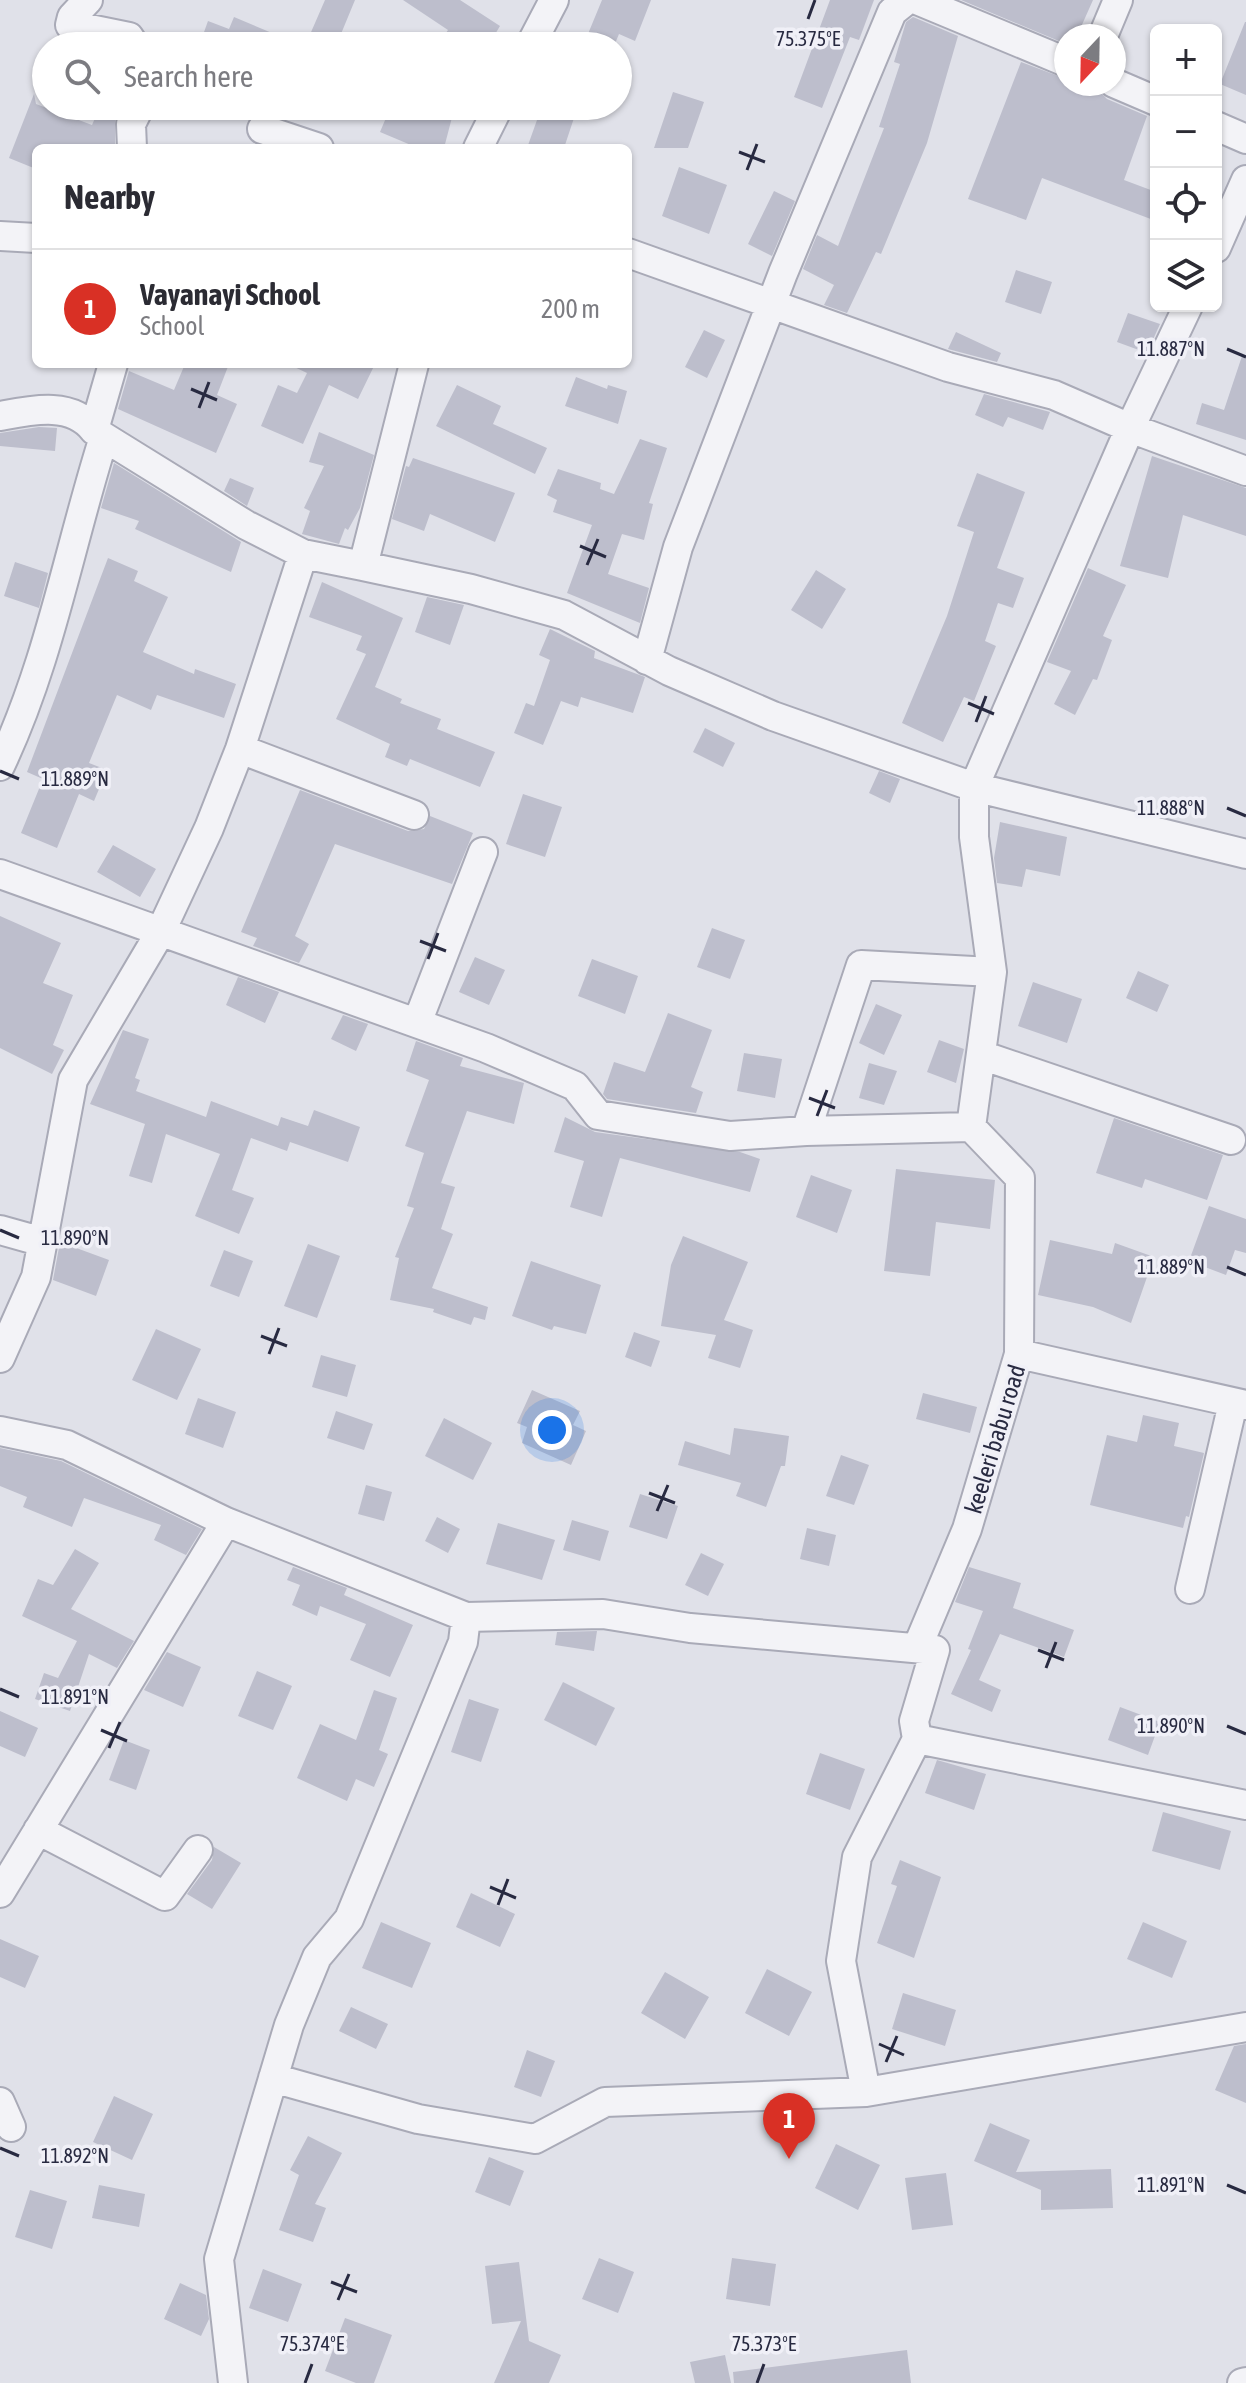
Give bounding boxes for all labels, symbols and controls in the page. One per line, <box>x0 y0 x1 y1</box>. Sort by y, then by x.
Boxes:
north arrow <box>1054 24 1126 96</box>
map controls <box>1150 24 1222 312</box>
button: + <box>1150 24 1222 96</box>
text: 75.375°E <box>776 27 841 50</box>
search box <box>32 32 632 120</box>
icon: search <box>60 54 104 98</box>
text: Search here <box>124 59 253 93</box>
button: − <box>1150 96 1222 168</box>
button: locate <box>1150 168 1222 240</box>
text: Nearby <box>64 177 155 216</box>
button: layers <box>1150 240 1222 312</box>
text: Vayanayi School <box>140 277 320 311</box>
text: 1 <box>84 294 96 324</box>
text: 200 m <box>541 294 600 324</box>
text: School <box>140 311 204 341</box>
text: 11.887°N <box>1137 337 1205 360</box>
text: 11.889°N <box>41 767 109 790</box>
text: 11.888°N <box>1137 796 1205 819</box>
text: 11.890°N <box>41 1226 109 1249</box>
text: 11.889°N <box>1137 1255 1205 1278</box>
street label: keeleri babu road <box>960 1361 1030 1517</box>
your location <box>532 1410 572 1450</box>
text: 11.891°N <box>41 1685 109 1708</box>
text: 11.890°N <box>1137 1714 1205 1737</box>
pin: 1 <box>763 2093 815 2159</box>
text: 11.892°N <box>41 2144 109 2167</box>
text: 11.891°N <box>1137 2173 1205 2196</box>
text: 75.374°E <box>280 2332 345 2355</box>
text: 75.373°E <box>732 2332 797 2355</box>

